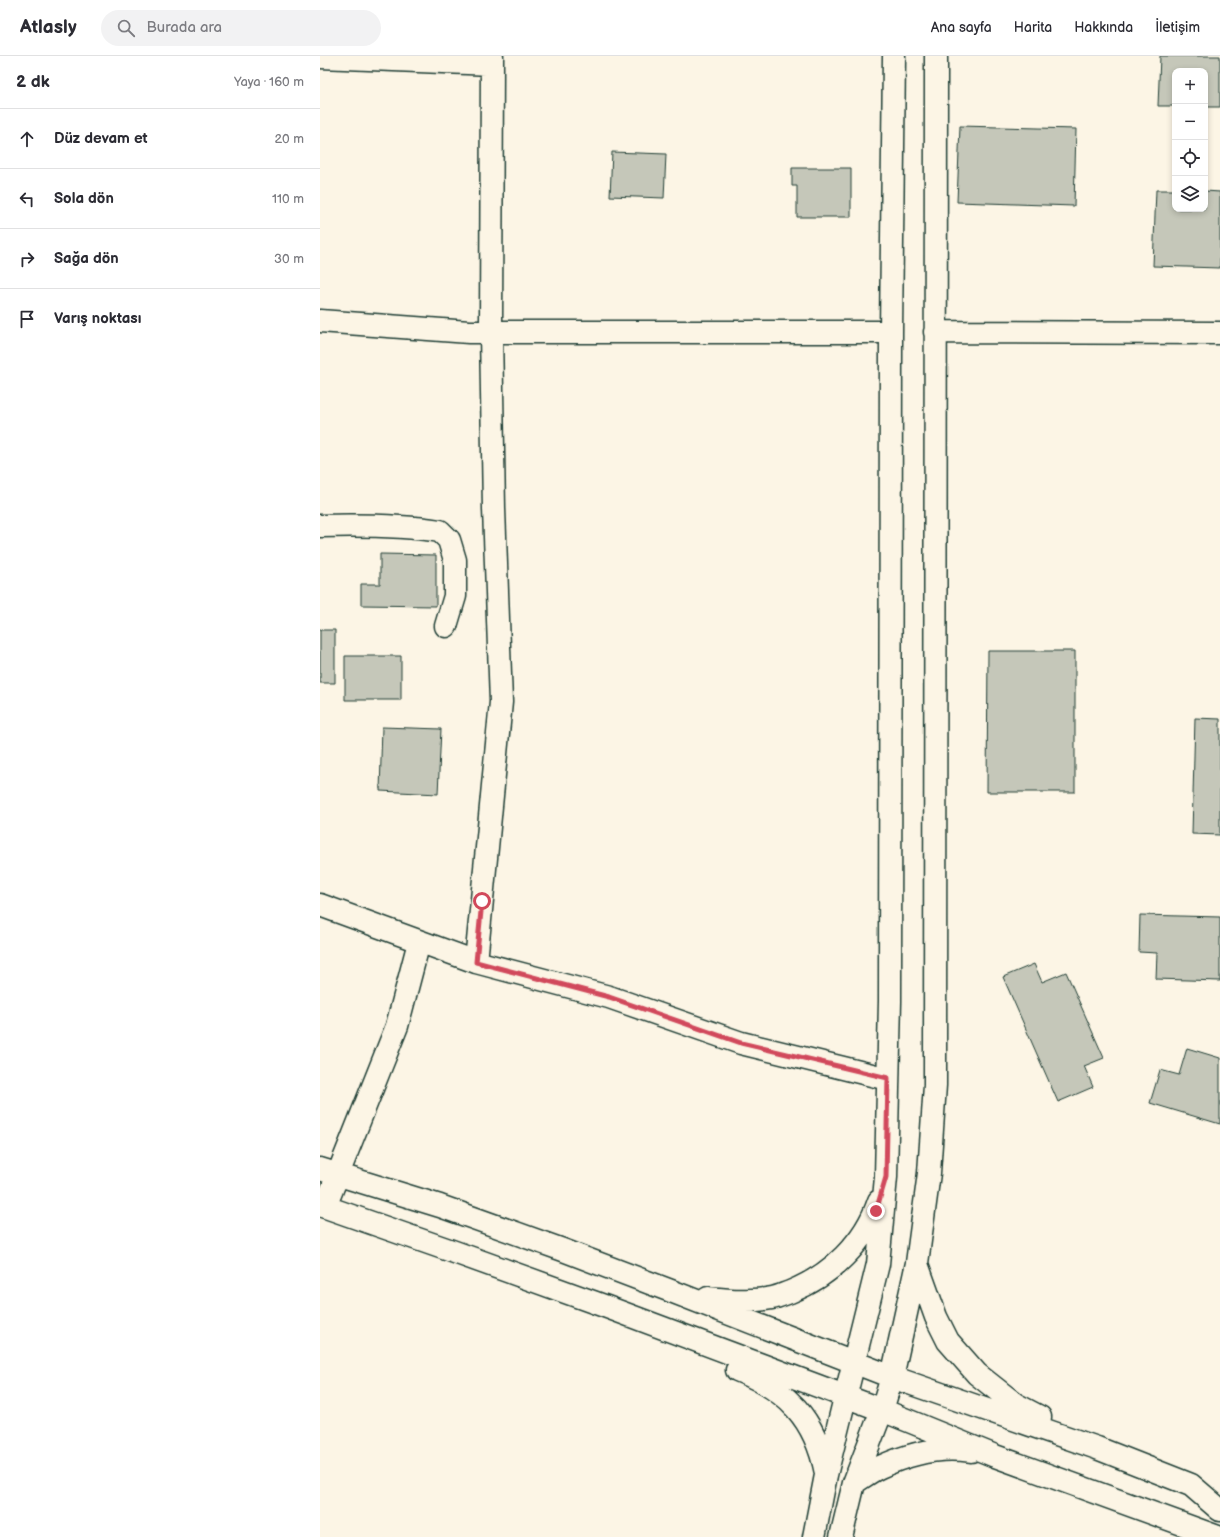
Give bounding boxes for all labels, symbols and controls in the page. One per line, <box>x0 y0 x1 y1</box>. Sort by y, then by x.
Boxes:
search box <box>101 10 381 46</box>
text: Atlasly <box>20 16 77 39</box>
icon: search <box>115 17 137 39</box>
text: Burada ara <box>147 18 222 37</box>
text: Ana sayfa <box>931 19 992 36</box>
text: Harita <box>1014 19 1052 36</box>
text: Hakkında <box>1074 19 1133 36</box>
text: İletişim <box>1155 19 1200 36</box>
map controls <box>1172 68 1208 212</box>
button: + <box>1172 68 1208 104</box>
text: 2 dk <box>16 72 50 92</box>
text: Yaya · 160 m <box>234 74 304 90</box>
button: − <box>1172 104 1208 140</box>
icon: ahead <box>16 128 38 150</box>
text: Düz devam et <box>54 129 148 148</box>
text: 20 m <box>274 131 304 147</box>
button: locate <box>1172 140 1208 176</box>
button: layers <box>1172 176 1208 212</box>
icon: left <box>16 188 38 210</box>
text: Sola dön <box>54 189 114 208</box>
text: 110 m <box>272 191 304 207</box>
icon: right <box>16 248 38 270</box>
text: Sağa dön <box>54 249 119 268</box>
text: 30 m <box>274 251 304 267</box>
icon: arrive <box>16 308 38 330</box>
text: Varış noktası <box>54 309 141 328</box>
route start <box>473 892 491 910</box>
route end <box>867 1202 885 1220</box>

